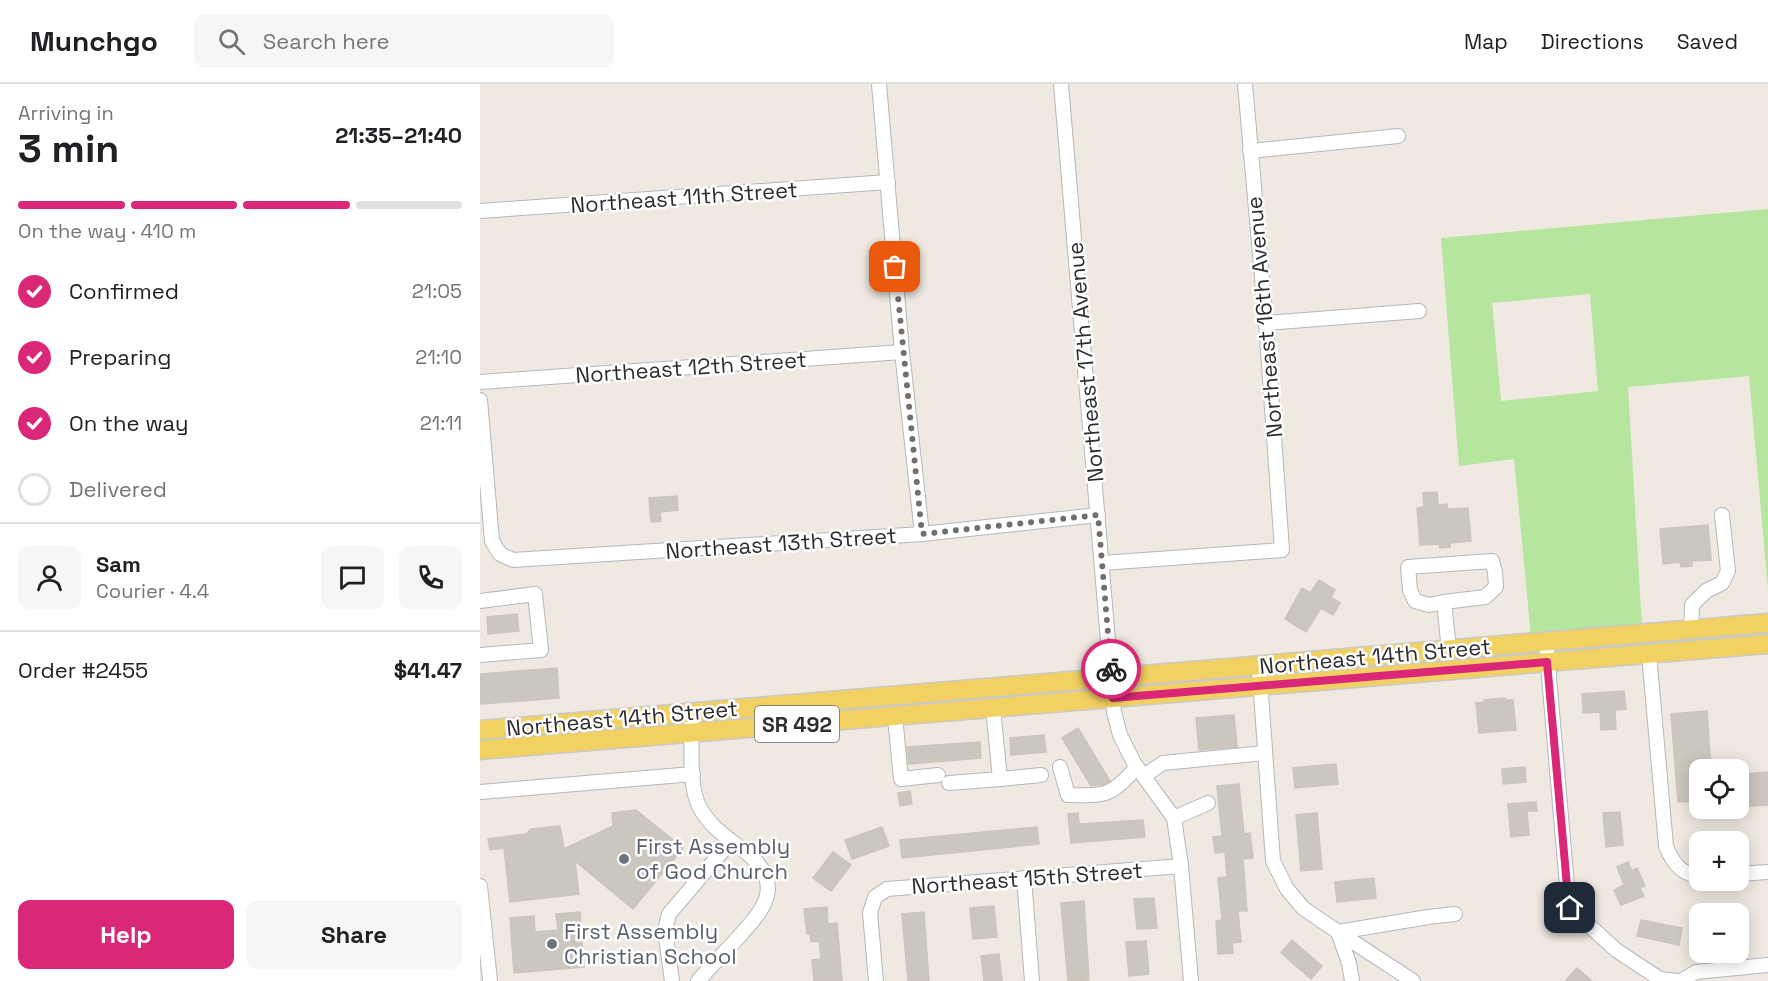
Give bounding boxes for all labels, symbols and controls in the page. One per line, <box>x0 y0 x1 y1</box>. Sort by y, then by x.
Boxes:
search box <box>194 14 614 68</box>
text: Munchgo <box>30 23 158 59</box>
icon: search <box>215 25 248 58</box>
text: Search here <box>263 27 390 55</box>
text: Map <box>1464 28 1508 55</box>
text: Directions <box>1541 28 1644 55</box>
text: Saved <box>1677 28 1738 55</box>
text: Arriving in <box>18 100 114 126</box>
text: 21:35–21:40 <box>335 121 462 149</box>
text: 3 min <box>18 124 119 173</box>
street label: Northeast 11th Street <box>569 175 799 219</box>
street label: Northeast 16th Avenue <box>1240 195 1288 439</box>
text: On the way · 410 m <box>18 218 196 244</box>
pin <box>869 241 920 292</box>
street label: Northeast 17th Avenue <box>1061 241 1109 483</box>
icon: bag <box>878 250 911 283</box>
icon: check <box>18 275 51 308</box>
text: Confirmed <box>69 277 179 305</box>
text: 21:05 <box>412 278 462 304</box>
icon: check <box>18 341 51 374</box>
text: Preparing <box>69 343 171 371</box>
text: 21:10 <box>415 344 462 370</box>
street label: Northeast 12th Street <box>574 345 808 389</box>
icon: check <box>18 407 51 440</box>
text: On the way <box>69 409 188 437</box>
text: 21:11 <box>420 410 462 436</box>
text: Delivered <box>69 475 167 503</box>
street label: Northeast 13th Street <box>664 521 898 565</box>
button: person <box>18 546 81 609</box>
button: chat <box>321 546 384 609</box>
button: phone <box>399 546 462 609</box>
text: Sam <box>96 550 141 578</box>
text: Courier · 4.4 <box>96 578 209 604</box>
street label: Northeast 14th Street <box>1258 632 1492 680</box>
courier <box>1081 639 1141 699</box>
icon: bike <box>1095 653 1128 686</box>
text: Order #2455 <box>18 656 148 684</box>
text: $41.47 <box>394 656 462 684</box>
street label: Northeast 14th Street <box>505 694 739 742</box>
road number: SR 492 <box>755 706 839 742</box>
map controls <box>1689 759 1749 963</box>
button: locate <box>1689 759 1749 819</box>
button: + <box>1689 831 1749 891</box>
place label: First Assembly of God Church <box>636 832 790 885</box>
marker: First Assembly of God Church <box>617 852 631 866</box>
street label: Northeast 15th Street <box>910 856 1144 900</box>
pin <box>1544 882 1595 933</box>
icon: home <box>1553 891 1586 924</box>
button: Help <box>18 900 234 969</box>
button: Share <box>246 900 462 969</box>
button: − <box>1689 903 1749 963</box>
place label: First Assembly Christian School <box>564 917 737 970</box>
marker: First Assembly Christian School <box>545 937 559 951</box>

